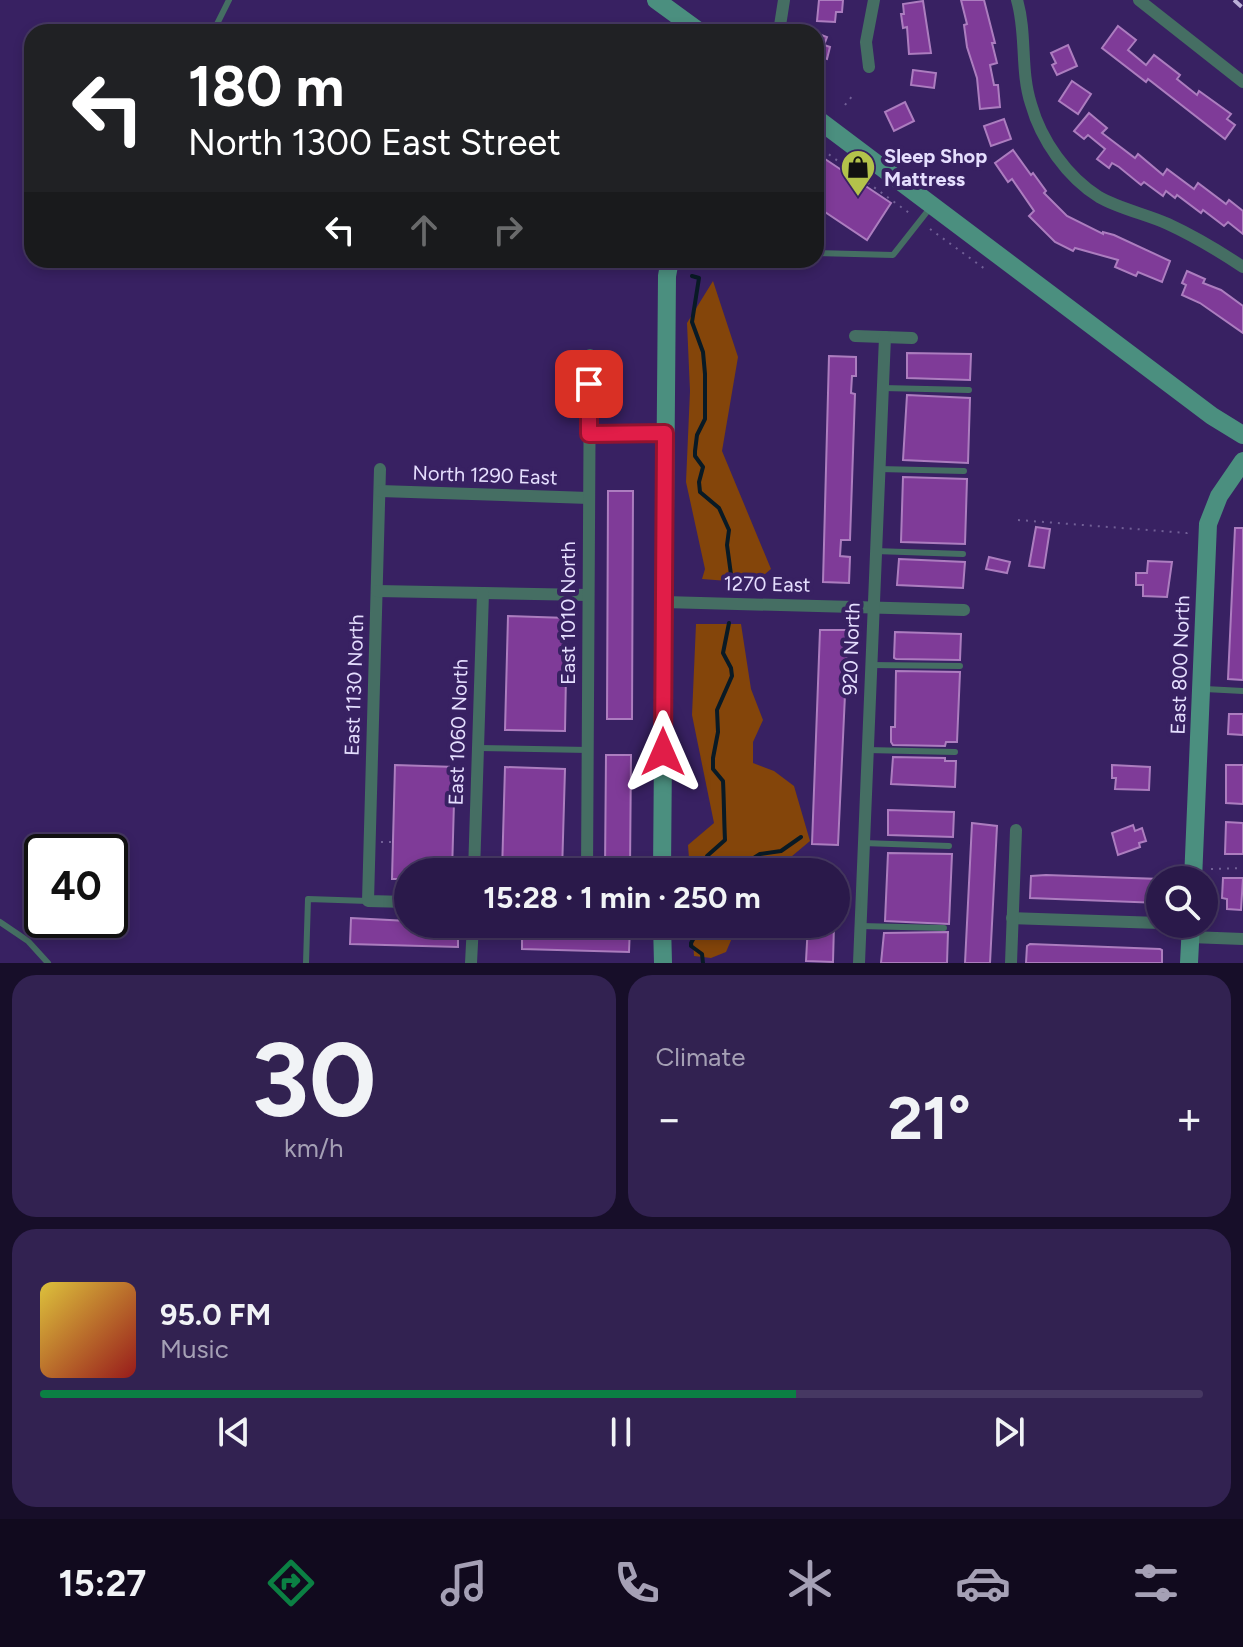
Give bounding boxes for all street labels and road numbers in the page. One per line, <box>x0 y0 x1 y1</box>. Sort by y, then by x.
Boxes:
street label: North 1290 East <box>412 460 558 490</box>
street label: East 1010 North <box>556 541 580 685</box>
street label: 1270 East <box>723 571 811 597</box>
street label: East 800 North <box>1166 595 1194 735</box>
street label: 920 North <box>837 602 865 696</box>
street label: East 1130 North <box>340 614 368 756</box>
street label: East 1060 North <box>443 658 473 806</box>

